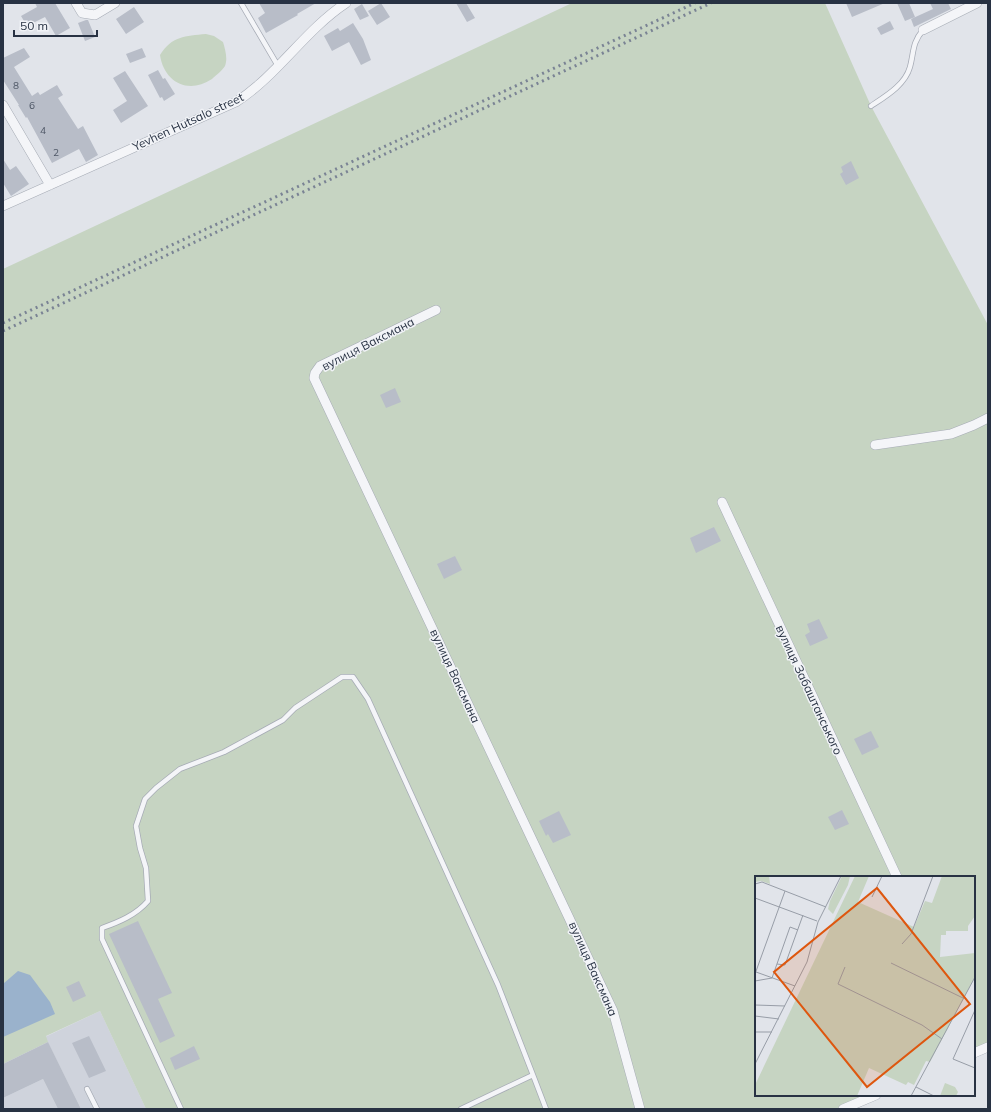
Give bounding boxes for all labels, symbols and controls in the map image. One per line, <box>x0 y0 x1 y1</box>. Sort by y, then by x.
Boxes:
scale bar <box>14 12 97 38</box>
text: 50 m <box>20 18 48 33</box>
house number: 8 <box>13 79 19 92</box>
street label: Yevhen Hutsalo street <box>129 89 246 154</box>
house number: 6 <box>29 99 35 112</box>
house number: 4 <box>40 124 46 137</box>
house number: 2 <box>53 146 59 159</box>
street label: вулиця Ваксмана <box>319 314 417 373</box>
street label: вулиця Забаштанського <box>773 622 846 757</box>
street label: вулиця Ваксмана <box>427 626 484 725</box>
inset map <box>755 876 975 1096</box>
street label: вулиця Ваксмана <box>566 919 621 1018</box>

